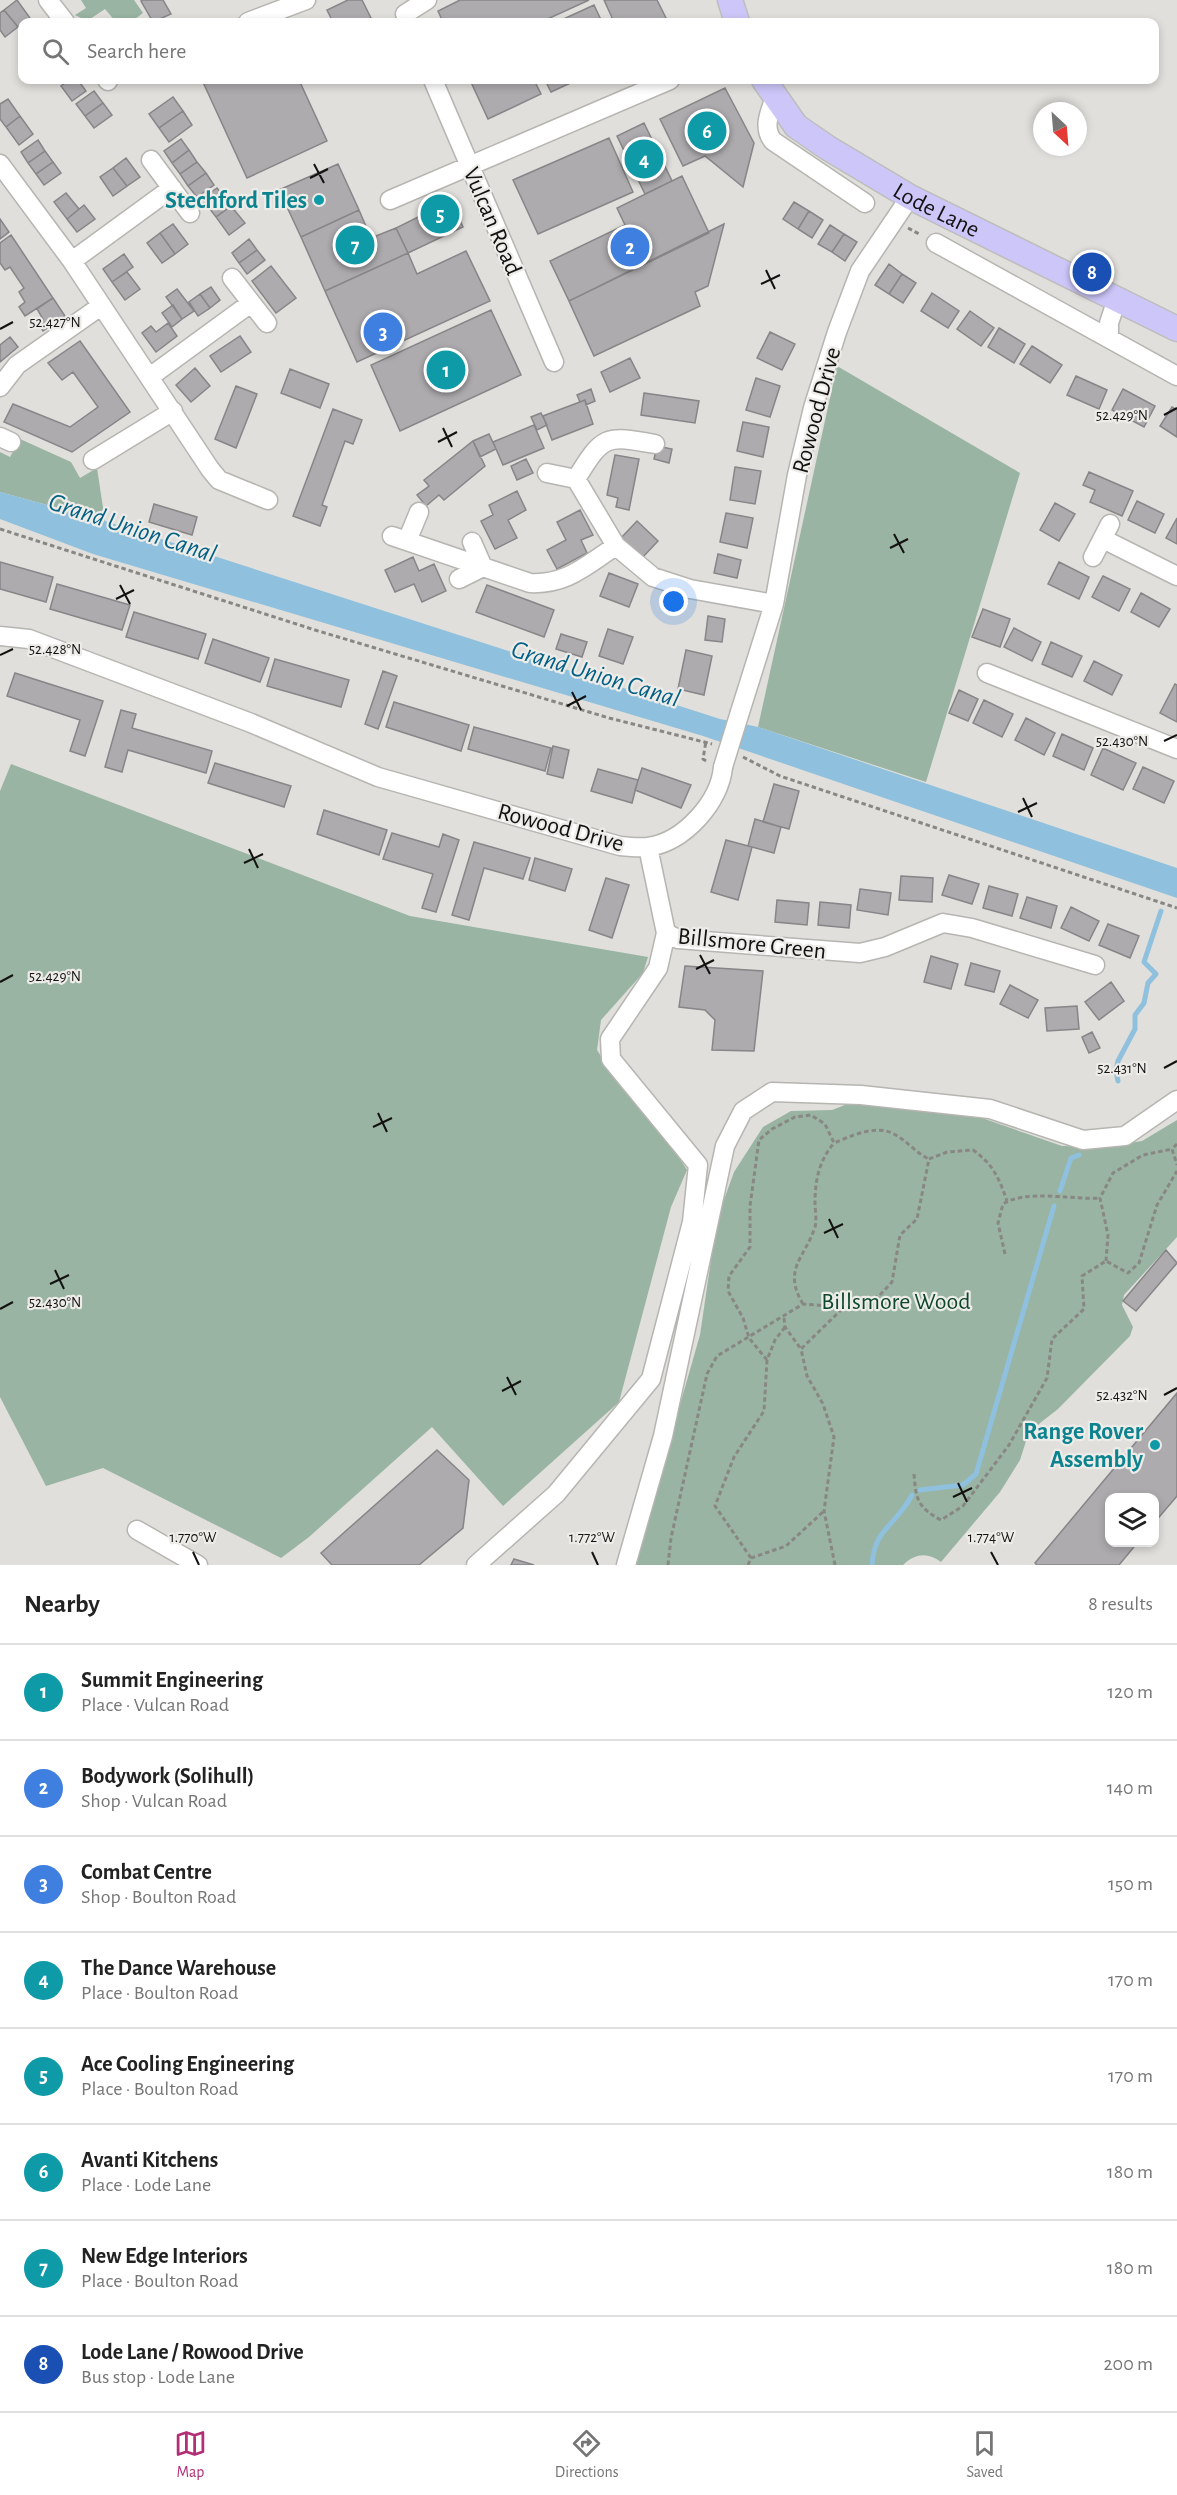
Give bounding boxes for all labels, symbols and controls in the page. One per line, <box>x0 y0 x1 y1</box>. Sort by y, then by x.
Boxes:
search box <box>18 18 1159 84</box>
icon: search <box>39 35 72 68</box>
text: Search here <box>87 40 186 62</box>
north arrow <box>1033 102 1087 156</box>
pin: 6 <box>688 108 726 154</box>
pin: 4 <box>624 136 664 182</box>
street label: Vulcan Road <box>459 164 525 279</box>
street label: Lode Lane <box>889 179 983 242</box>
place label: Stechford Tiles <box>165 189 307 213</box>
pin: 5 <box>420 192 460 236</box>
marker: Stechford Tiles <box>312 193 326 207</box>
pin: 7 <box>336 222 374 268</box>
pin: 2 <box>610 224 650 270</box>
pin: 8 <box>1072 250 1112 294</box>
pin: 3 <box>364 310 403 354</box>
text: 52.427°N <box>29 315 81 330</box>
street label: Rowood Drive <box>789 345 845 476</box>
pin: 1 <box>426 348 466 392</box>
text: 52.429°N <box>1096 408 1148 423</box>
water label: Grand Union Canal <box>45 489 220 567</box>
your location <box>659 587 688 616</box>
water label: Grand Union Canal <box>508 636 683 712</box>
text: 52.428°N <box>29 642 81 657</box>
text: 52.430°N <box>1096 734 1148 749</box>
street label: Rowood Drive <box>495 800 626 856</box>
street label: Billsmore Green <box>677 924 827 964</box>
text: 52.429°N <box>29 969 81 984</box>
text: 52.431°N <box>1097 1061 1147 1076</box>
park label: Billsmore Wood <box>821 1290 971 1314</box>
text: 52.430°N <box>29 1295 81 1310</box>
text: 52.432°N <box>1096 1388 1148 1403</box>
place label: Range Rover Assembly <box>1023 1420 1144 1472</box>
marker: Range Rover Assembly <box>1148 1438 1162 1452</box>
map controls <box>1105 1493 1159 1547</box>
button: layers <box>1105 1493 1159 1547</box>
text: 1.770°W <box>169 1530 217 1545</box>
text: 1.772°W <box>569 1530 616 1545</box>
text: 1.774°W <box>968 1530 1015 1545</box>
text: Nearby <box>24 1591 100 1617</box>
text: 8 results <box>1088 1594 1153 1614</box>
text: Summit Engineering <box>81 1669 263 1691</box>
text: 1 <box>40 1682 47 1702</box>
text: 120 m <box>1107 1682 1153 1702</box>
text: Place · Vulcan Road <box>81 1695 229 1715</box>
text: Bodywork (Solihull) <box>81 1765 254 1787</box>
text: 2 <box>39 1778 48 1798</box>
text: 140 m <box>1107 1778 1153 1798</box>
text: Shop · Vulcan Road <box>81 1791 227 1811</box>
text: Combat Centre <box>81 1861 212 1883</box>
text: 3 <box>39 1874 48 1894</box>
text: 150 m <box>1108 1874 1153 1894</box>
text: Shop · Boulton Road <box>81 1887 236 1907</box>
text: The Dance Warehouse <box>81 1957 276 1979</box>
text: 4 <box>38 1970 49 1990</box>
text: 170 m <box>1108 1970 1153 1990</box>
text: Place · Boulton Road <box>81 1983 238 2003</box>
text: Ace Cooling Engineering <box>81 2053 294 2075</box>
text: 5 <box>39 2066 48 2086</box>
text: 170 m <box>1108 2066 1153 2086</box>
text: Place · Boulton Road <box>81 2079 238 2099</box>
text: Avanti Kitchens <box>81 2149 218 2171</box>
text: 6 <box>39 2162 48 2182</box>
text: 180 m <box>1107 2162 1153 2182</box>
text: Place · Lode Lane <box>81 2175 211 2195</box>
text: New Edge Interiors <box>81 2245 248 2267</box>
text: 7 <box>39 2258 48 2278</box>
text: 180 m <box>1107 2258 1153 2278</box>
text: Place · Boulton Road <box>81 2271 238 2291</box>
text: Lode Lane / Rowood Drive <box>81 2341 304 2363</box>
text: 8 <box>39 2354 48 2374</box>
text: 200 m <box>1103 2354 1153 2374</box>
text: Bus stop · Lode Lane <box>81 2367 235 2387</box>
tab: Map <box>174 2427 207 2482</box>
tab: Directions <box>555 2427 619 2482</box>
tab: Saved <box>966 2427 1003 2482</box>

